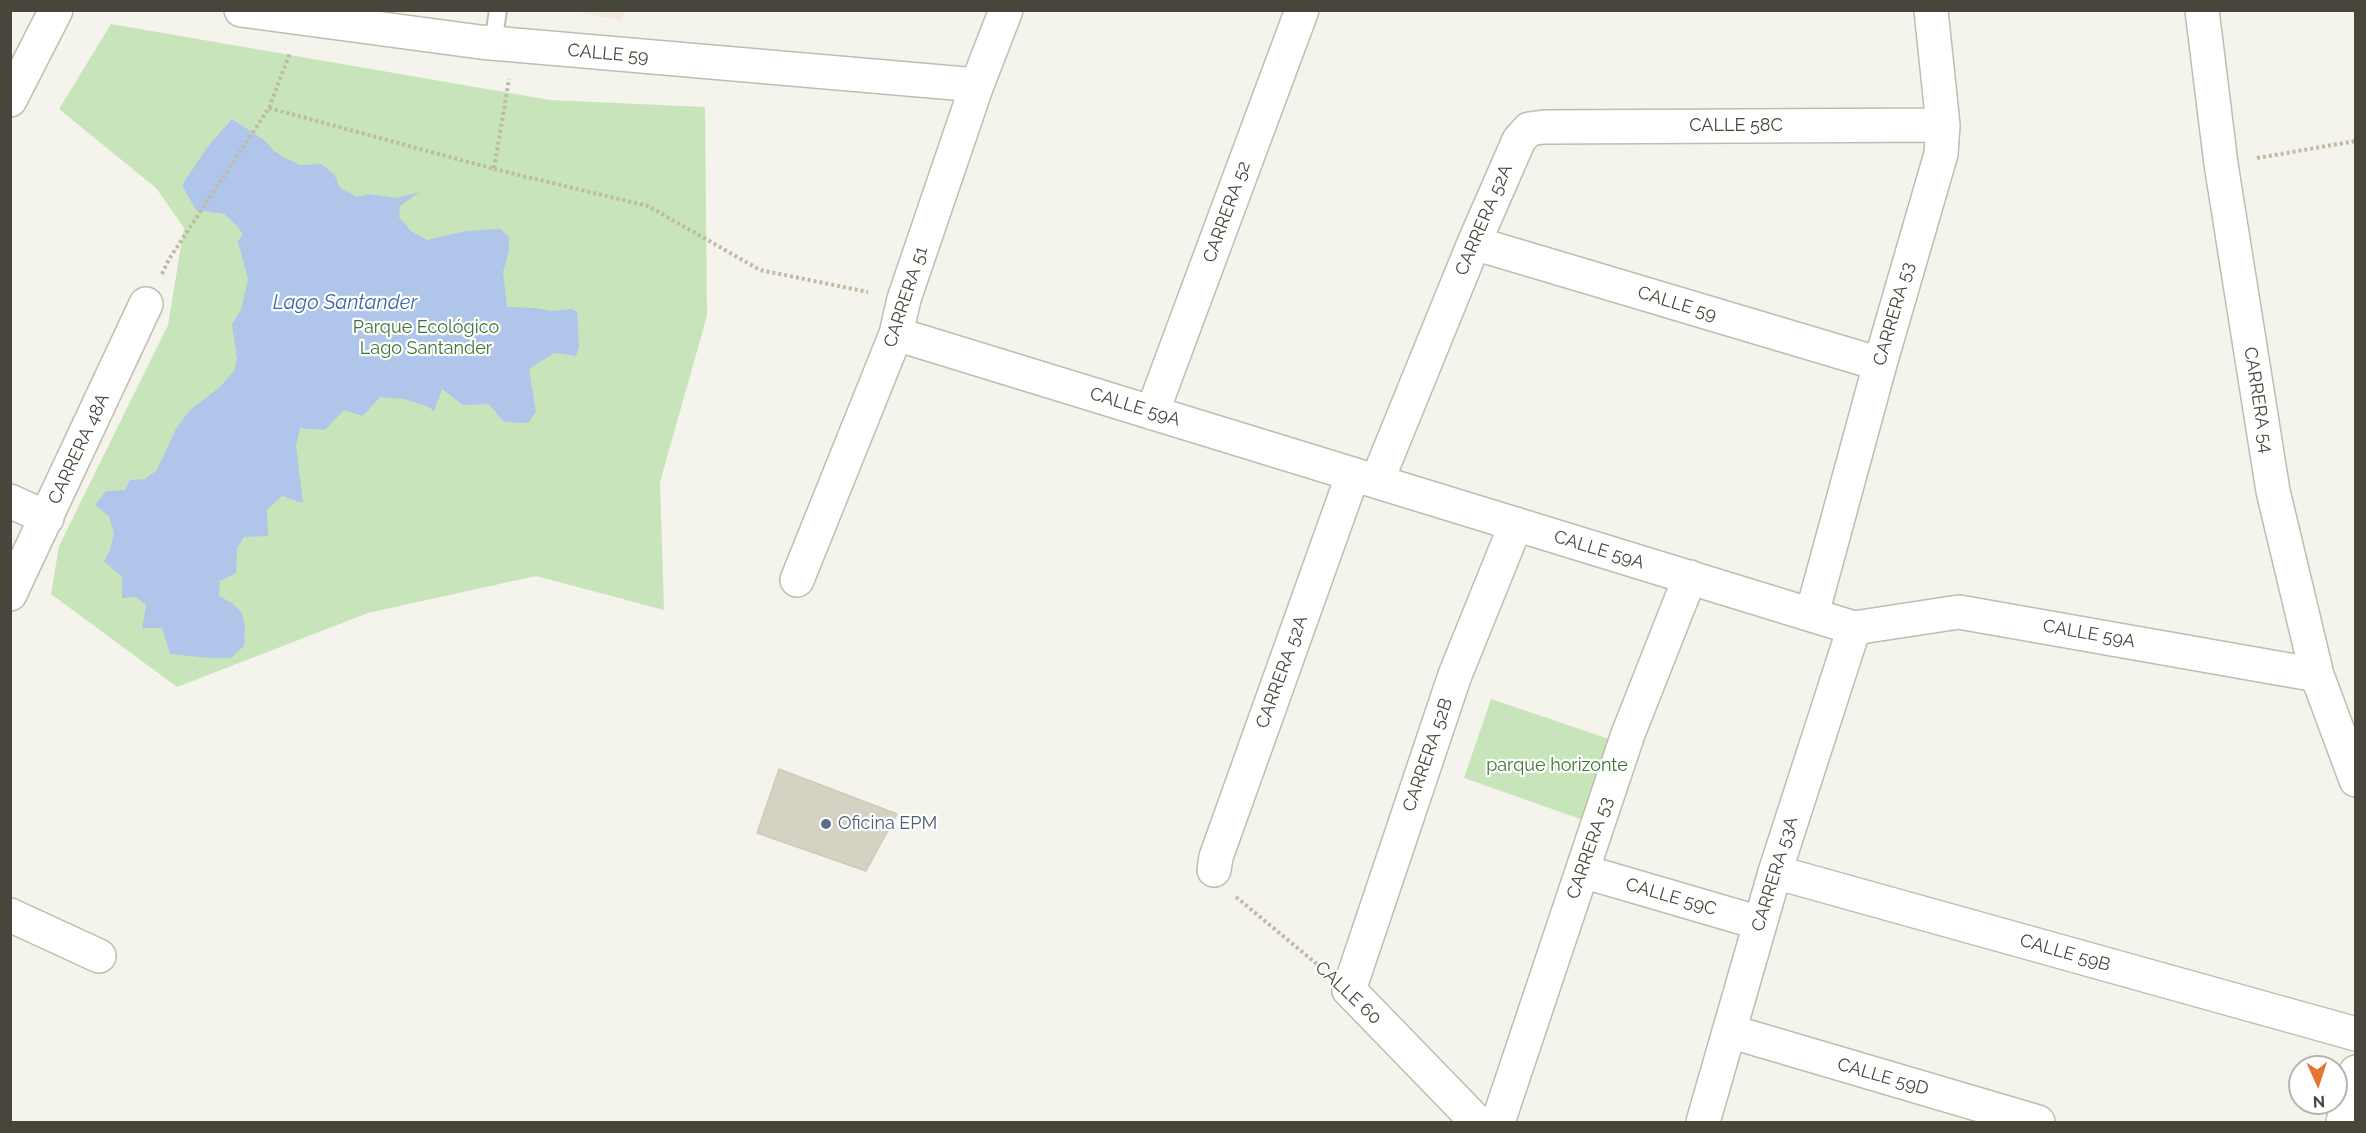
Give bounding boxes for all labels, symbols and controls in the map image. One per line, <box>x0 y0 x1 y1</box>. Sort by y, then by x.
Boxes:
street label: CALLE 59 <box>567 40 649 68</box>
street label: CALLE 58C <box>1689 115 1783 137</box>
street label: CARRERA 52 <box>1199 158 1255 266</box>
street label: CARRERA 52A <box>1451 161 1517 279</box>
street label: CARRERA 51 <box>880 244 932 350</box>
street label: CARRERA 53 <box>1869 260 1919 368</box>
street label: CALLE 59 <box>1635 282 1719 326</box>
water label: Lago Santander <box>273 291 417 315</box>
park label: Parque Ecológico Lago Santander <box>353 317 499 360</box>
street label: CARRERA 54 <box>2239 346 2277 454</box>
street label: CALLE 59A <box>1087 383 1183 431</box>
street label: CARRERA 48A <box>44 390 114 508</box>
street label: CALLE 59A <box>1551 526 1647 574</box>
street label: CARRERA 52A <box>1252 613 1312 731</box>
street label: CALLE 59A <box>2041 615 2137 653</box>
street label: CARRERA 52B <box>1399 695 1457 815</box>
park label: parque horizonte <box>1486 755 1628 777</box>
street label: CARRERA 53 <box>1562 794 1618 902</box>
place label: Oficina EPM <box>838 813 937 835</box>
street label: CARRERA 53A <box>1747 814 1803 934</box>
marker: Oficina EPM <box>819 817 833 831</box>
street label: CALLE 59C <box>1623 874 1719 920</box>
street label: CALLE 59B <box>2017 930 2113 976</box>
street label: CALLE 60 <box>1310 957 1386 1029</box>
street label: CALLE 59D <box>1835 1054 1931 1100</box>
north arrow <box>2288 1055 2348 1115</box>
text: N <box>2312 1092 2325 1111</box>

